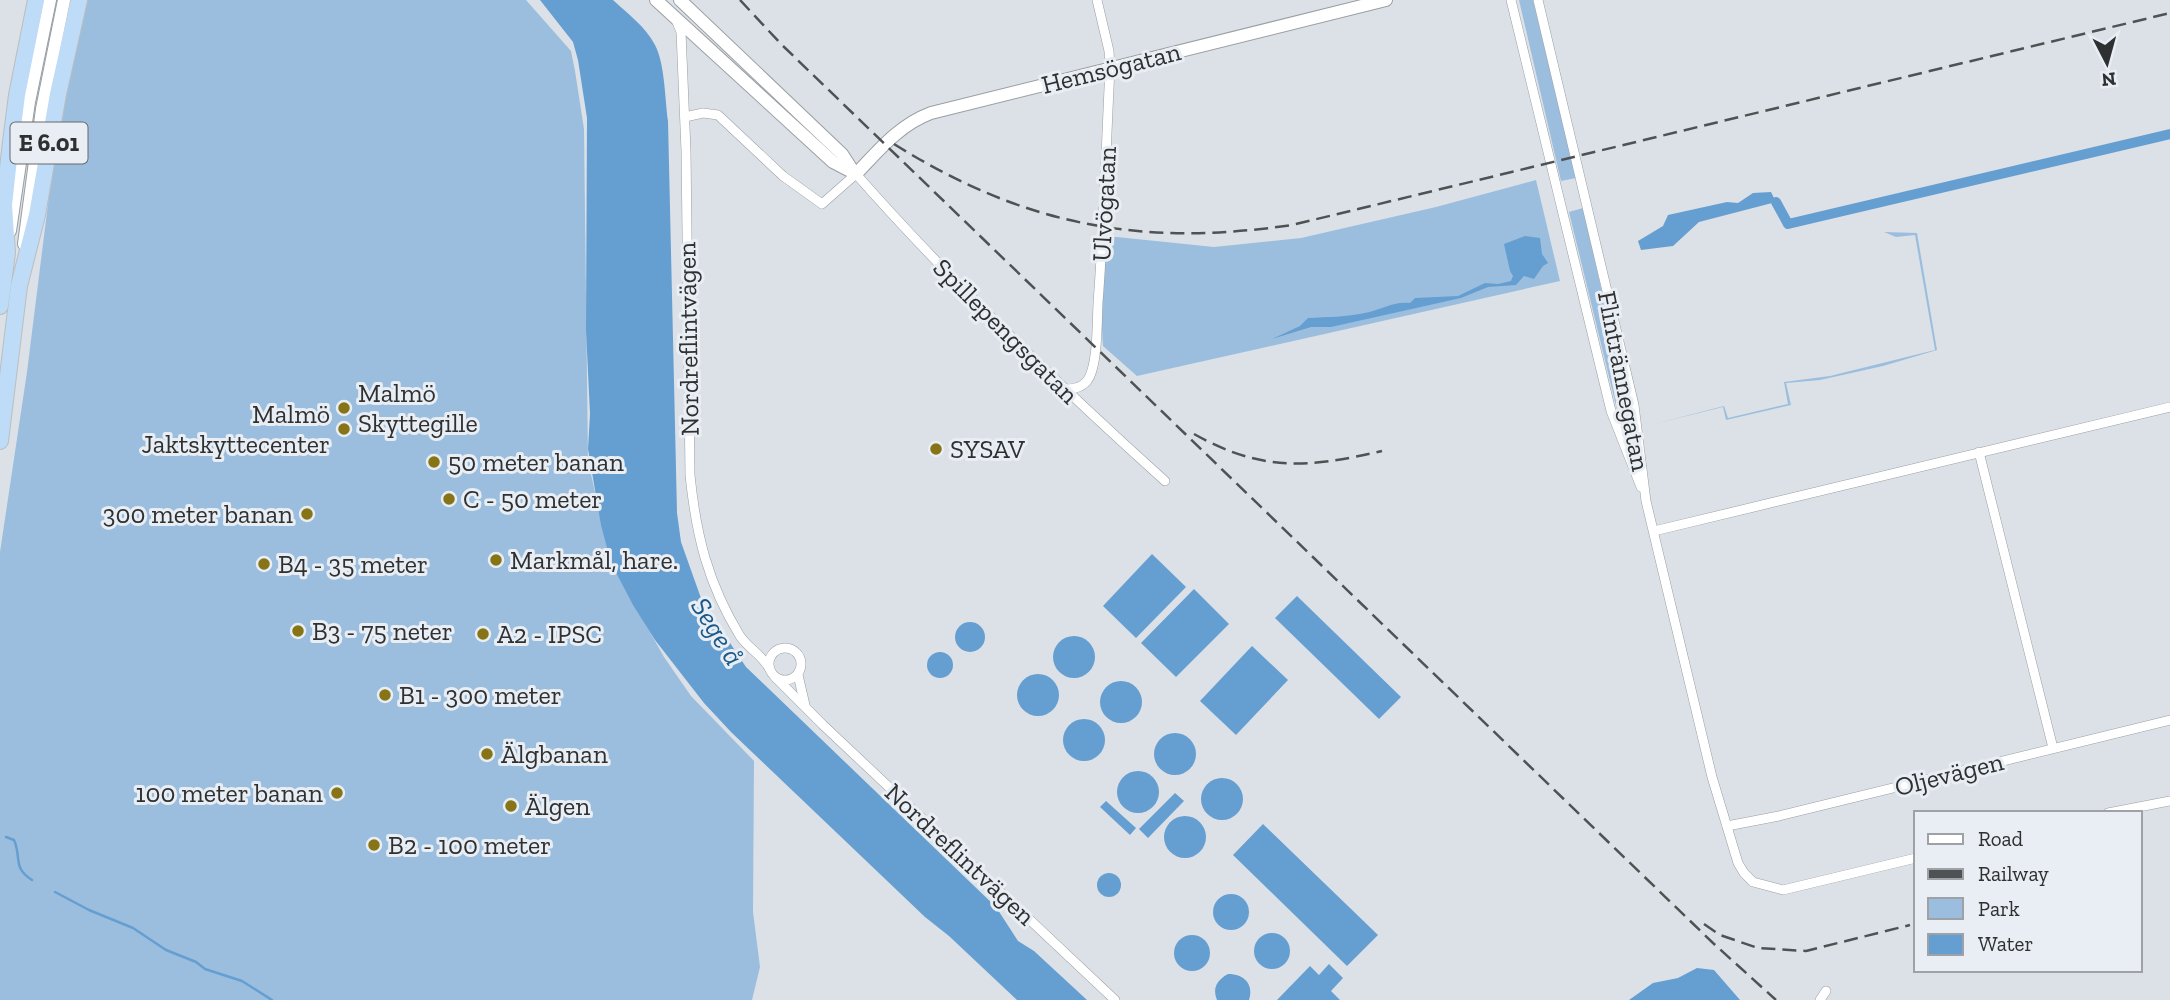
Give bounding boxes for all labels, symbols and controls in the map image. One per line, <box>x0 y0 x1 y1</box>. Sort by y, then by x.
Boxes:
north arrow <box>2072 28 2142 98</box>
street label: Hemsögatan <box>1038 35 1184 101</box>
text: N <box>2100 67 2117 92</box>
road number: E 6.01 <box>10 122 88 163</box>
street label: Ulvögatan <box>1085 146 1123 262</box>
street label: Nordreflintvägen <box>670 242 706 436</box>
street label: Spillepengsgatan <box>927 252 1085 410</box>
street label: Flintrännegatan <box>1591 288 1657 474</box>
place label: Malmö Skyttegille <box>358 377 478 439</box>
place label: Malmö Jaktskyttecenter <box>141 398 330 460</box>
marker: Malmö Skyttegille <box>336 400 352 416</box>
marker: Malmö Jaktskyttecenter <box>336 421 352 437</box>
place label: SYSAV <box>950 433 1025 465</box>
marker: SYSAV <box>928 441 944 457</box>
place label: 50 meter banan <box>448 446 624 478</box>
marker: 50 meter banan <box>426 454 442 470</box>
place label: C - 50 meter <box>463 483 602 515</box>
marker: C - 50 meter <box>441 491 457 507</box>
place label: 300 meter banan <box>103 498 293 530</box>
marker: 300 meter banan <box>299 506 315 522</box>
place label: Markmål, hare. <box>510 544 678 576</box>
place label: B4 - 35 meter <box>278 548 428 580</box>
marker: Markmål, hare. <box>488 552 504 568</box>
marker: B4 - 35 meter <box>256 556 272 572</box>
water label: Sege å <box>684 591 751 671</box>
place label: B3 - 75 neter <box>312 615 453 647</box>
place label: A2 - IPSC <box>497 618 602 650</box>
marker: B3 - 75 neter <box>290 623 306 639</box>
marker: A2 - IPSC <box>475 626 491 642</box>
place label: B1 - 300 meter <box>399 679 562 711</box>
marker: B1 - 300 meter <box>377 687 393 703</box>
place label: Älgbanan <box>501 738 608 770</box>
street label: Oljevägen <box>1891 745 2007 803</box>
marker: Älgbanan <box>479 746 495 762</box>
street label: Nordreflintvägen <box>878 776 1042 932</box>
place label: 100 meter banan <box>135 777 323 809</box>
marker: 100 meter banan <box>329 785 345 801</box>
place label: Älgen <box>525 790 590 822</box>
marker: Älgen <box>503 798 519 814</box>
legend <box>1914 811 2142 972</box>
text: Road <box>1978 826 2024 851</box>
place label: B2 - 100 meter <box>388 829 551 861</box>
marker: B2 - 100 meter <box>366 837 382 853</box>
text: Railway <box>1978 861 2049 886</box>
text: Park <box>1978 896 2020 921</box>
text: Water <box>1978 931 2033 956</box>

